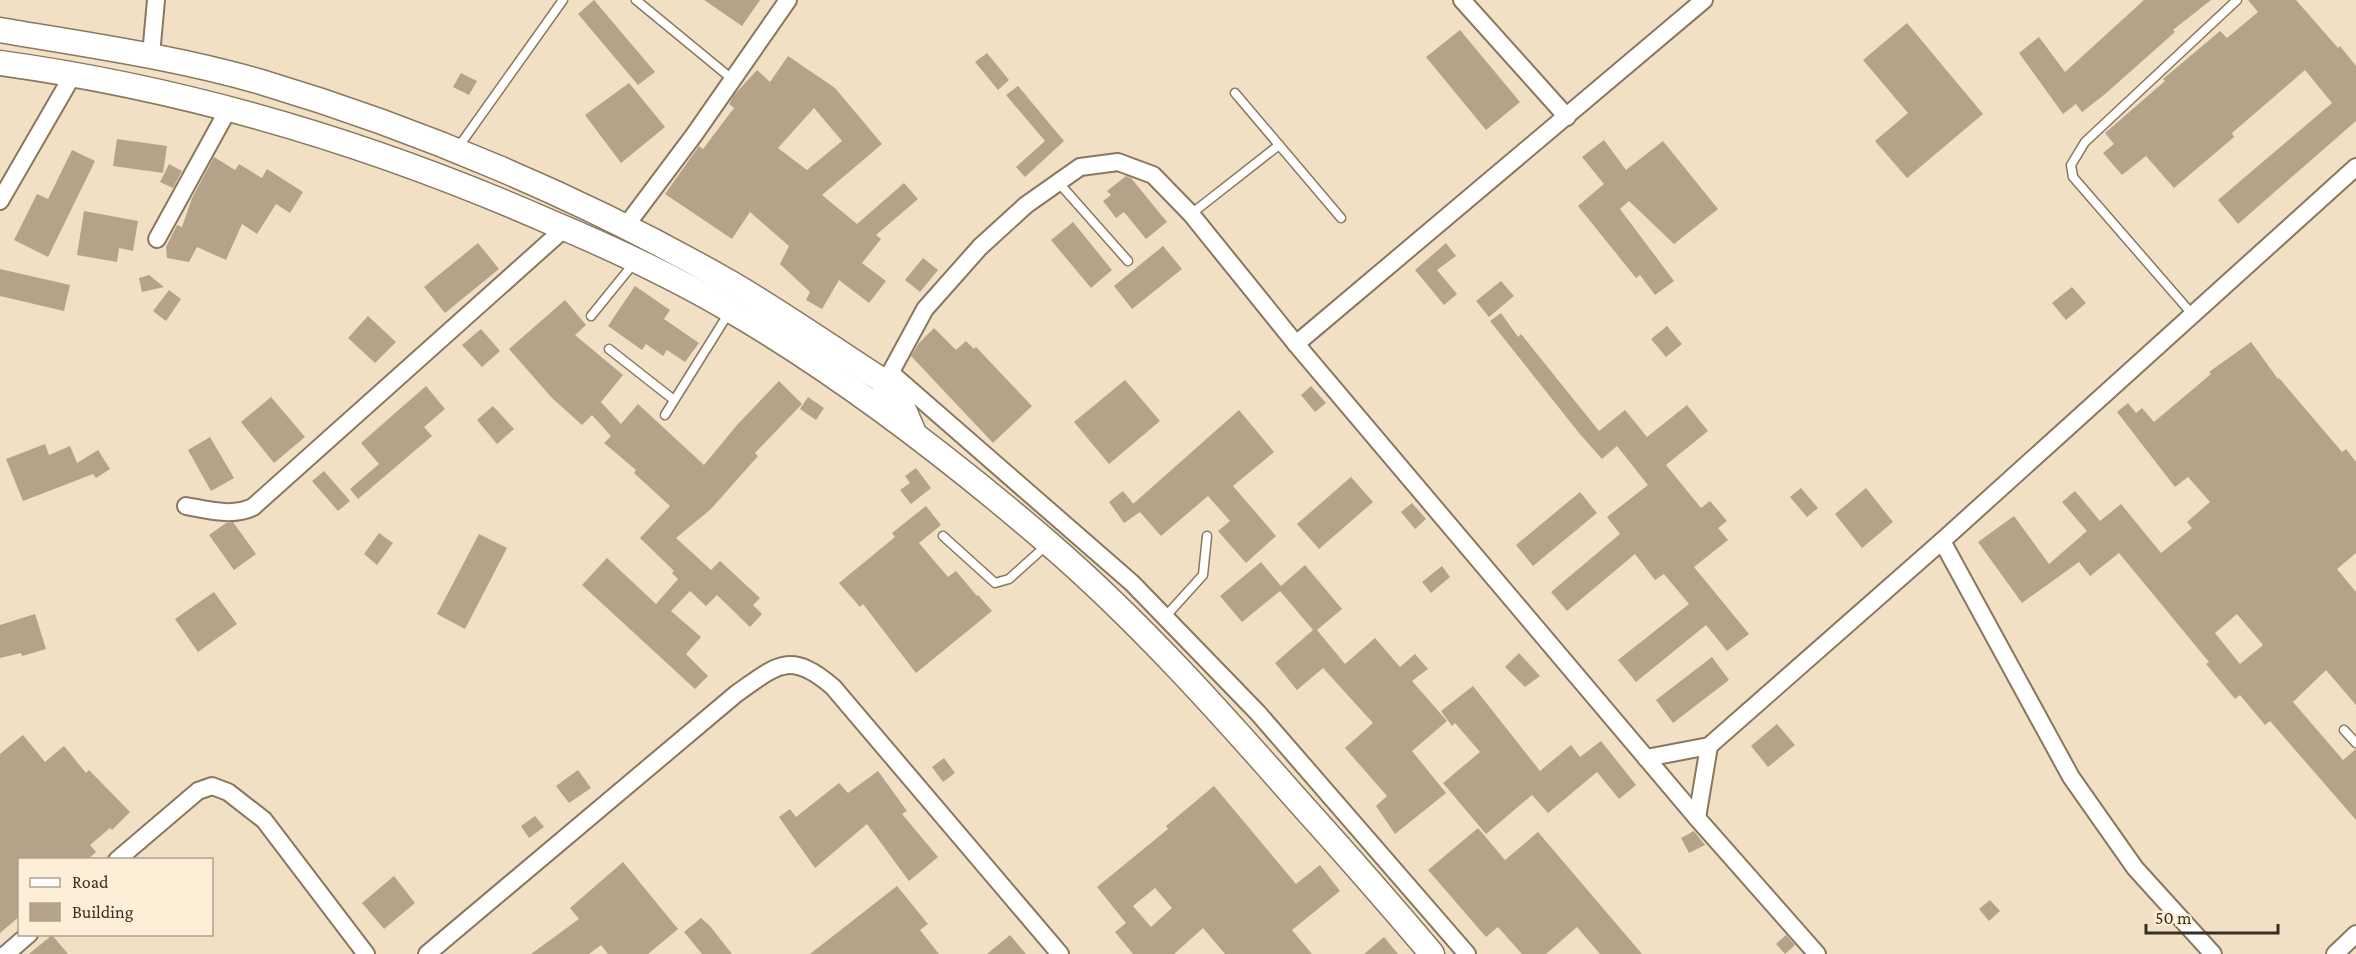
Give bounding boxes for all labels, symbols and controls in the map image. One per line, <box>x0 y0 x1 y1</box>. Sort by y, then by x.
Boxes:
legend <box>18 858 213 936</box>
text: Road <box>72 872 109 892</box>
scale bar <box>2146 897 2278 935</box>
text: Building <box>72 902 134 922</box>
text: 50 m <box>2155 908 2192 928</box>

